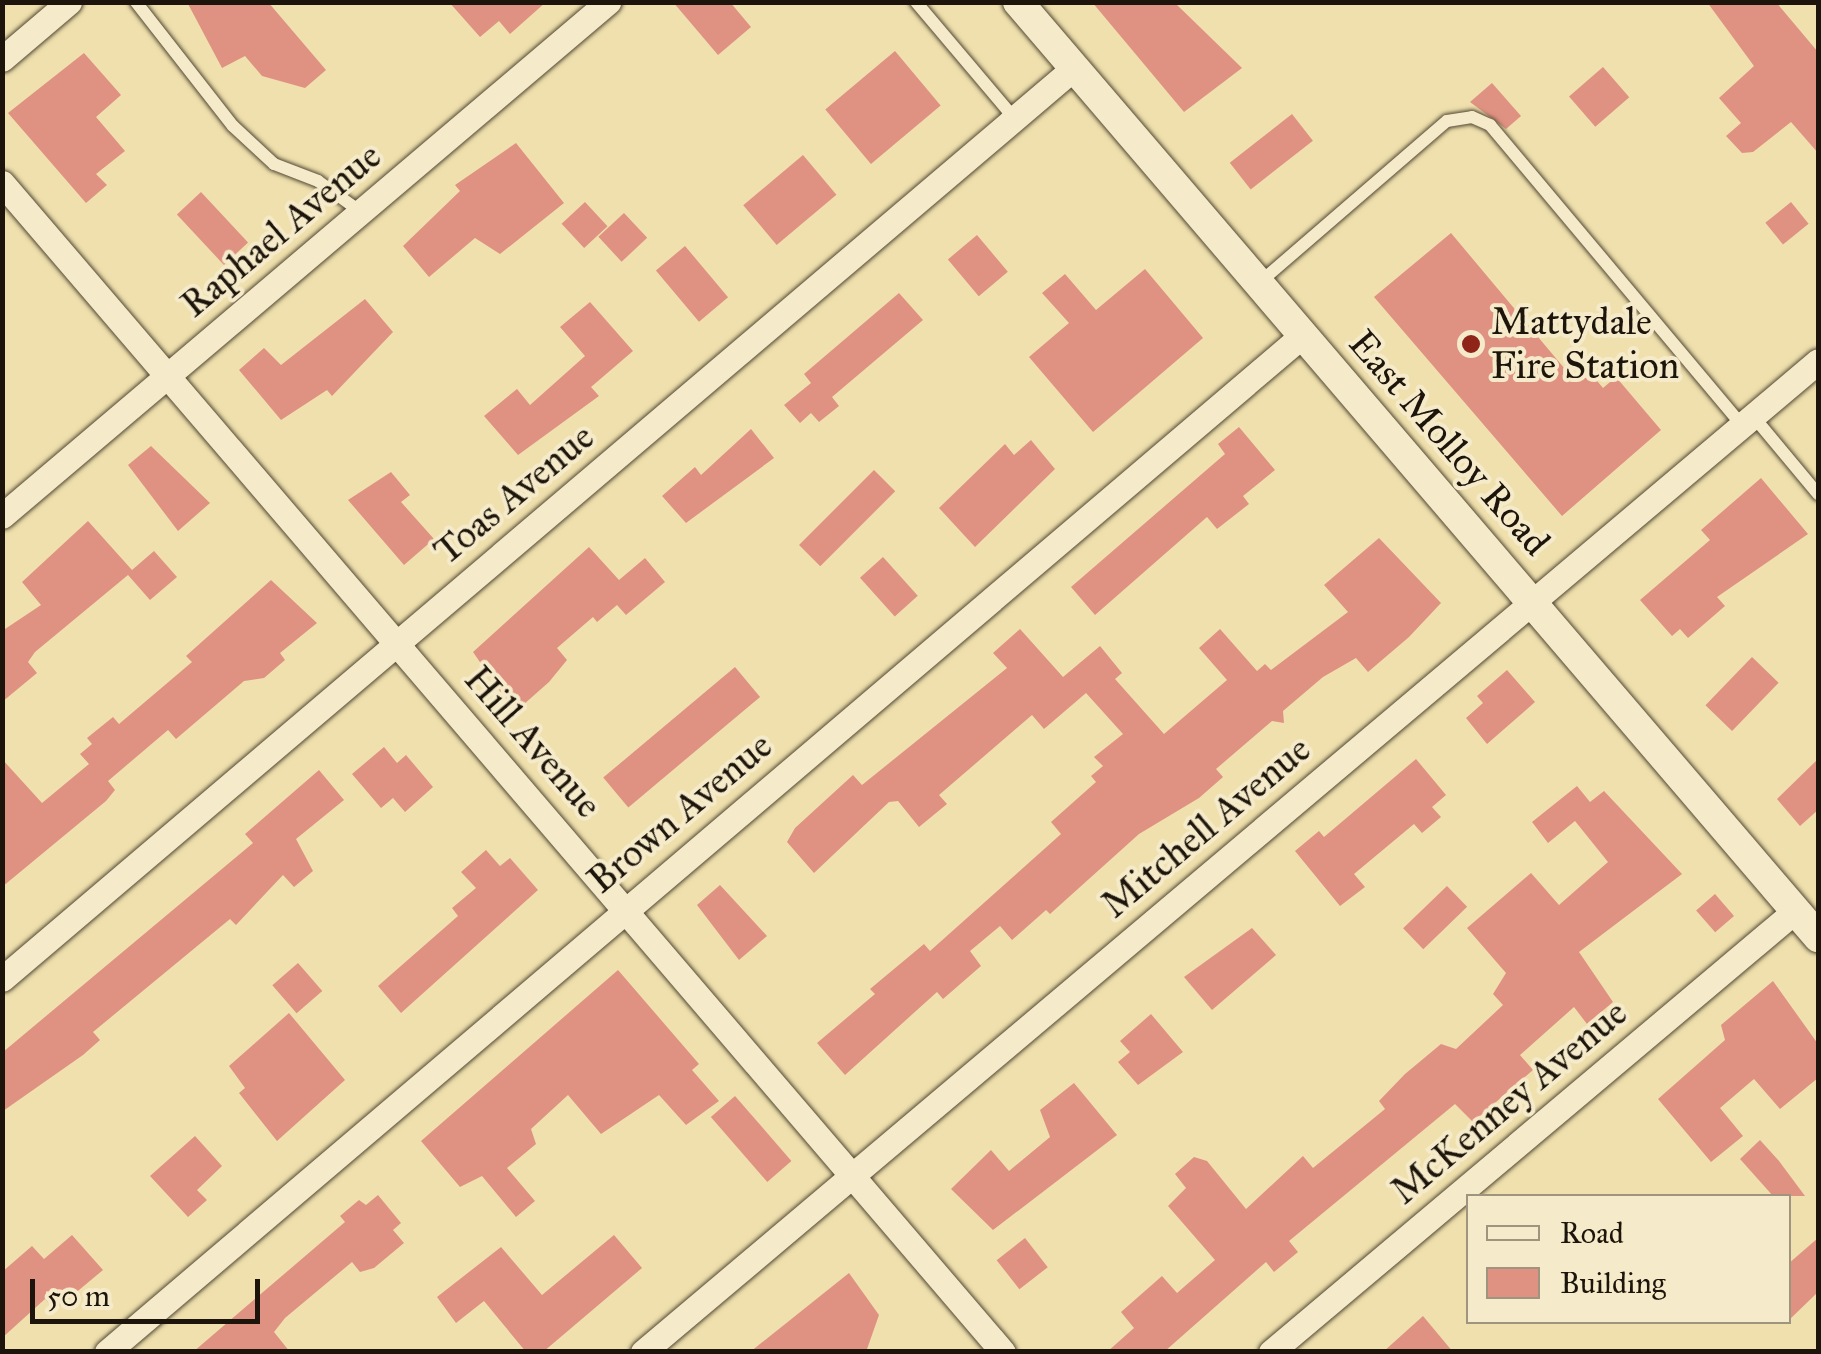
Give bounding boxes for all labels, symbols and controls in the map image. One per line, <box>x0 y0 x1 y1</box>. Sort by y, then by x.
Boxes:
street label: Raphael Avenue <box>172 133 390 327</box>
place label: Mattydale Fire Station <box>1491 299 1679 388</box>
street label: East Molloy Road <box>1339 321 1559 565</box>
marker: Mattydale Fire Station <box>1460 333 1482 355</box>
street label: Toas Avenue <box>425 414 603 574</box>
street label: Hill Avenue <box>455 657 611 827</box>
street label: Brown Avenue <box>579 723 781 903</box>
street label: Mitchell Avenue <box>1092 726 1320 928</box>
street label: McKenney Avenue <box>1382 990 1636 1214</box>
legend <box>1466 1194 1791 1324</box>
text: Road <box>1560 1215 1624 1251</box>
scale bar <box>35 1259 265 1321</box>
text: Building <box>1560 1265 1666 1301</box>
text: 50 m <box>47 1278 110 1314</box>

